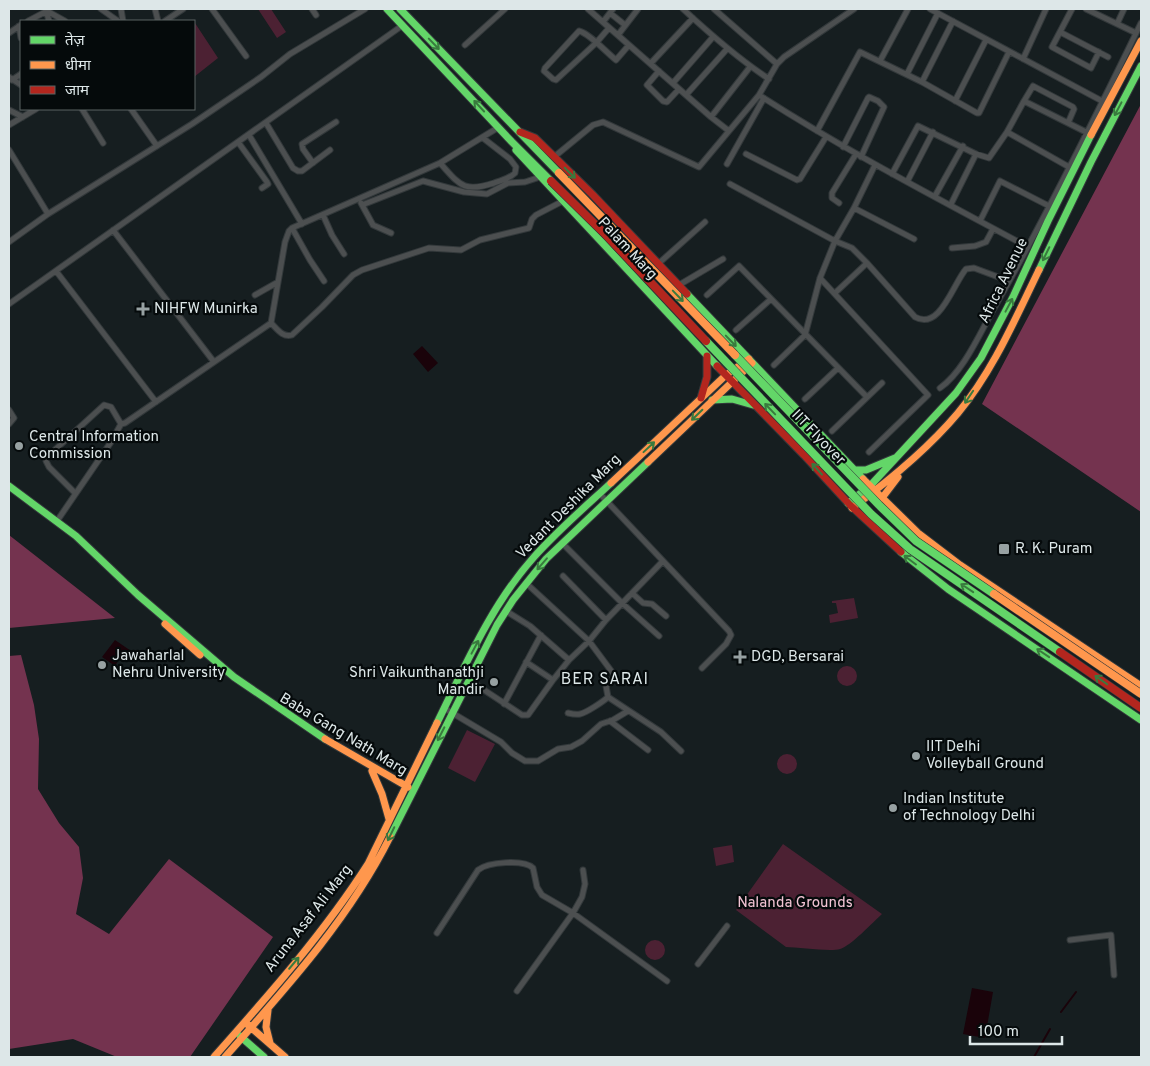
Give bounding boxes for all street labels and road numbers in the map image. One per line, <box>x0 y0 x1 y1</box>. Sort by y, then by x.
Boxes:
street label: Palam Marg <box>593 214 661 284</box>
street label: Africa Avenue <box>975 235 1033 327</box>
street label: IIT Flyover <box>787 406 849 470</box>
street label: Vedant Deshika Marg <box>513 451 625 563</box>
street label: Baba Gang Nath Marg <box>276 689 410 781</box>
street label: Aruna Asaf Ali Marg <box>261 861 357 977</box>

